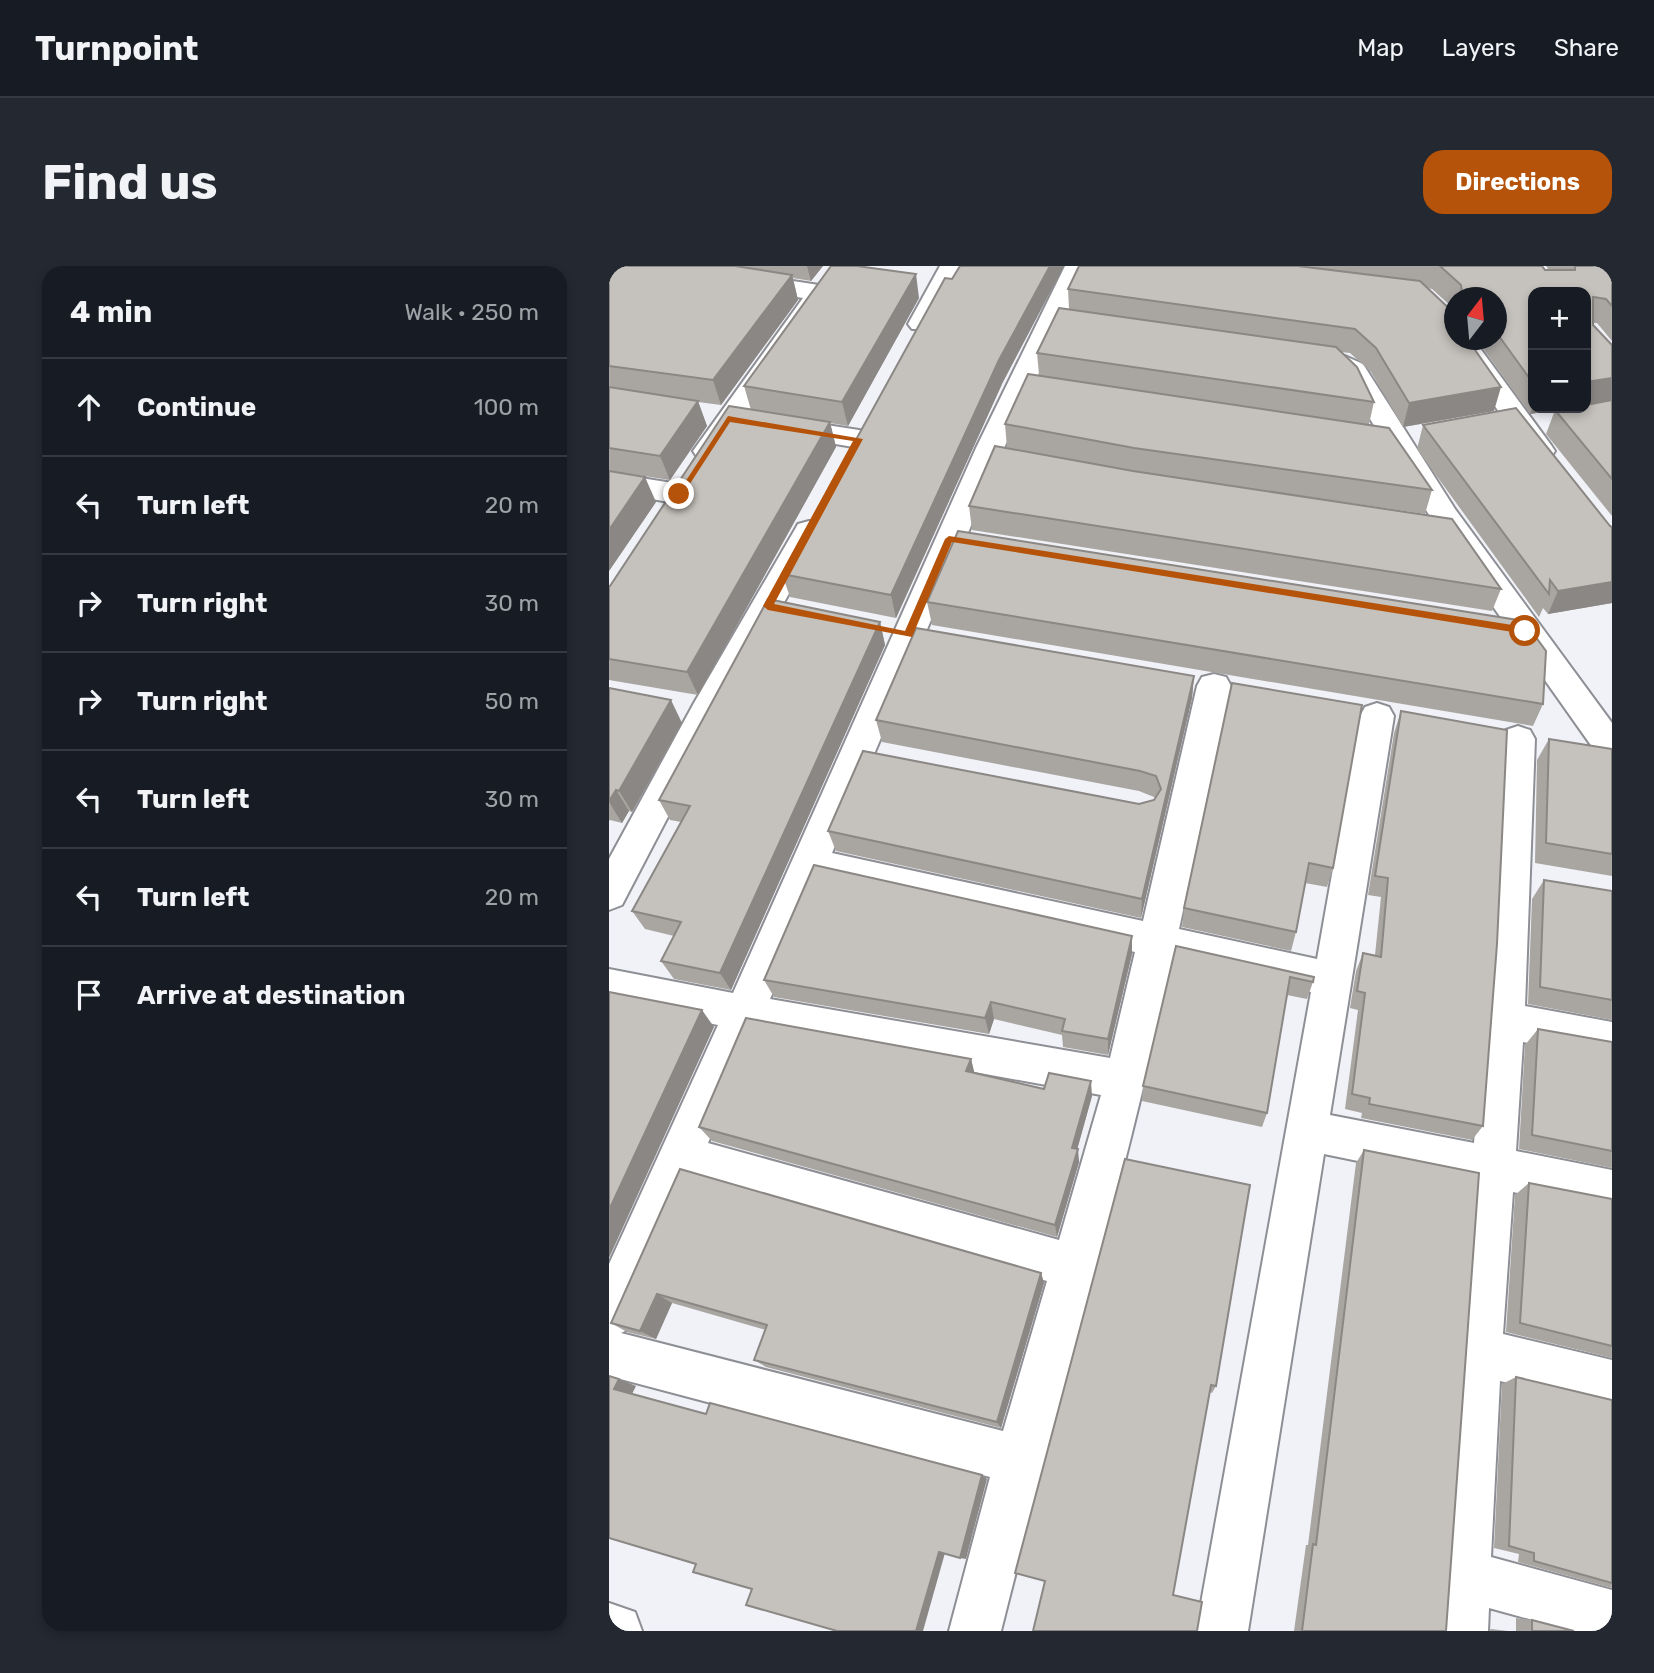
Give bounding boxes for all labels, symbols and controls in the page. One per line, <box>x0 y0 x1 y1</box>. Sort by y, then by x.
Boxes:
text: Turnpoint <box>35 29 198 68</box>
text: Map <box>1357 34 1404 62</box>
text: Layers <box>1442 34 1516 62</box>
text: Share <box>1554 34 1619 62</box>
button: Directions <box>1423 150 1612 214</box>
text: Find us <box>42 153 218 211</box>
north arrow <box>1444 287 1507 350</box>
map controls <box>1528 287 1591 413</box>
button: + <box>1528 287 1591 350</box>
text: 4 min <box>70 294 152 330</box>
text: Walk · 250 m <box>404 298 539 326</box>
button: − <box>1528 350 1591 413</box>
icon: ahead <box>70 388 108 426</box>
text: Continue <box>137 392 256 423</box>
text: 100 m <box>474 393 539 421</box>
route end <box>663 478 694 509</box>
icon: left <box>70 486 108 524</box>
text: Turn left <box>137 490 249 521</box>
text: 20 m <box>485 491 539 519</box>
icon: right <box>70 584 108 622</box>
text: Turn right <box>137 588 267 619</box>
text: 30 m <box>484 589 539 617</box>
route start <box>1509 615 1540 646</box>
icon: right <box>70 682 108 720</box>
text: Turn right <box>137 686 267 717</box>
text: 50 m <box>485 687 539 715</box>
icon: left <box>70 780 108 818</box>
text: Turn left <box>137 784 249 815</box>
text: 30 m <box>484 785 539 813</box>
icon: left <box>70 878 108 916</box>
text: Turn left <box>137 882 249 913</box>
text: 20 m <box>485 883 539 911</box>
icon: arrive <box>70 976 108 1014</box>
text: Arrive at destination <box>137 980 405 1011</box>

